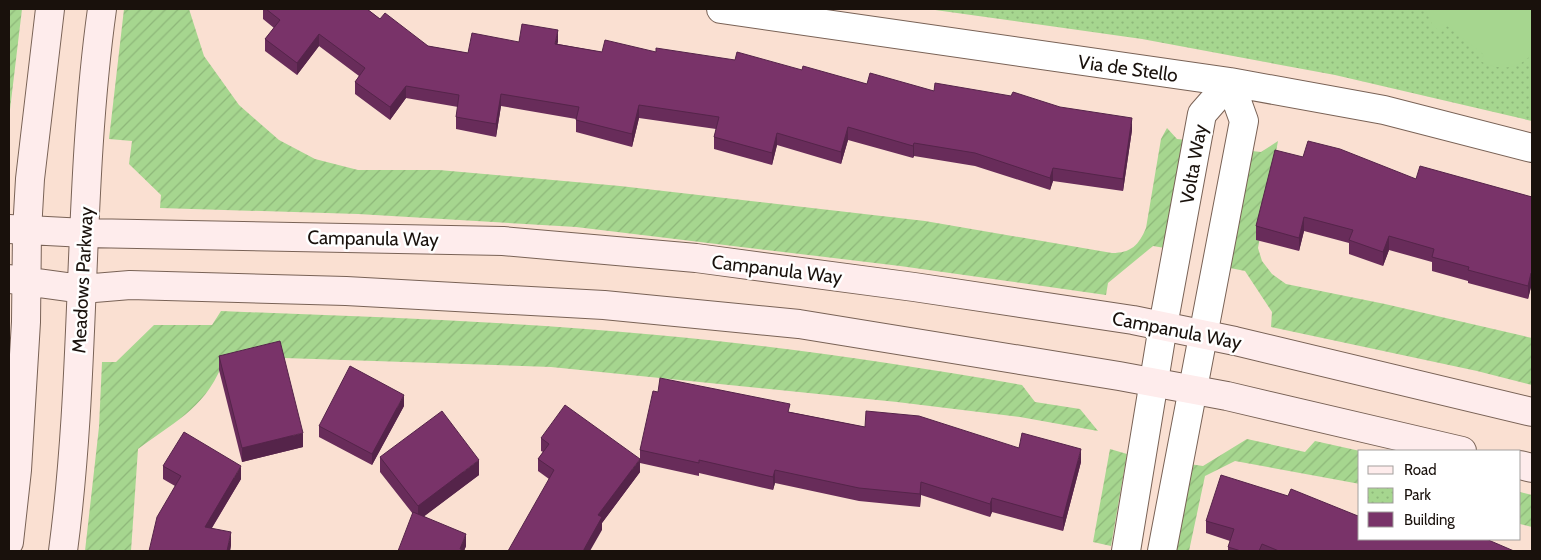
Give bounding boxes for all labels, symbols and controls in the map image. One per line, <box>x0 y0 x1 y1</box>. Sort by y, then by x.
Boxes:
street label: Via de Stello <box>1077 50 1179 87</box>
street label: Volta Way <box>1175 122 1212 206</box>
street label: Meadows Parkway <box>67 206 98 354</box>
street label: Campanula Way <box>307 226 439 251</box>
street label: Campanula Way <box>710 250 844 289</box>
street label: Campanula Way <box>1110 307 1244 354</box>
legend <box>1358 450 1521 540</box>
text: Road <box>1404 461 1437 479</box>
text: Park <box>1404 486 1431 504</box>
text: Building <box>1404 511 1455 529</box>

